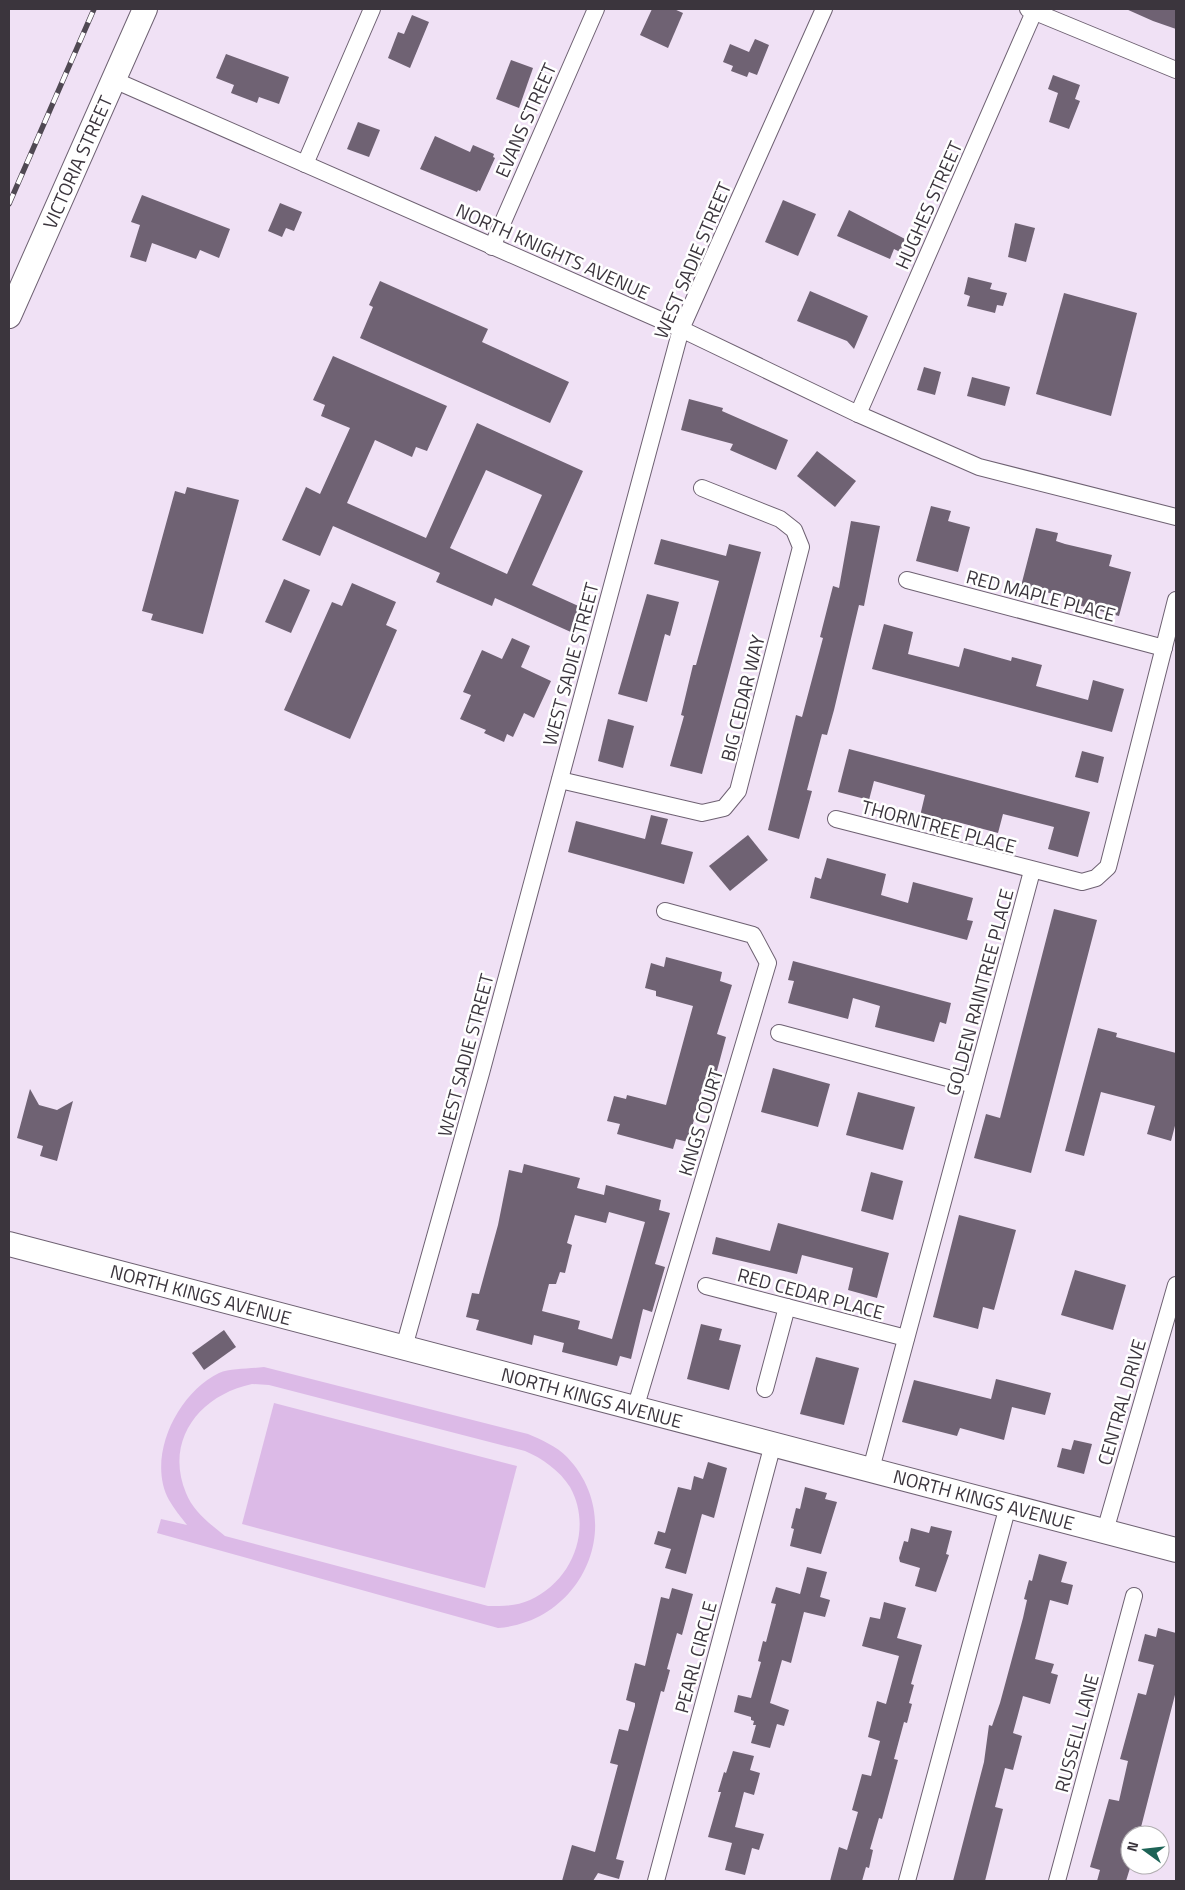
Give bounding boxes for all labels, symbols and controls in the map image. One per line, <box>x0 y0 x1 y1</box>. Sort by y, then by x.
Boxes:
street label: EVANS STREET <box>487 58 563 182</box>
street label: VICTORIA STREET <box>35 91 119 233</box>
street label: HUGHES STREET <box>887 136 969 274</box>
street label: WEST SADIE STREET <box>646 177 738 343</box>
street label: NORTH KNIGHTS AVENUE <box>452 195 654 307</box>
street label: RED MAPLE PLACE <box>963 561 1119 629</box>
street label: WEST SADIE STREET <box>534 579 606 749</box>
street label: BIG CEDAR WAY <box>712 631 772 764</box>
street label: THORNTREE PLACE <box>858 791 1020 861</box>
street label: GOLDEN RAINTREE PLACE <box>937 885 1021 1099</box>
street label: WEST SADIE STREET <box>429 970 501 1140</box>
street label: KINGS COURT <box>670 1065 730 1179</box>
street label: NORTH KINGS AVENUE <box>107 1256 295 1332</box>
street label: RED CEDAR PLACE <box>734 1259 888 1327</box>
street label: CENTRAL DRIVE <box>1089 1335 1153 1469</box>
street label: NORTH KINGS AVENUE <box>498 1359 686 1435</box>
street label: NORTH KINGS AVENUE <box>890 1461 1078 1537</box>
street label: PEARL CIRCLE <box>666 1598 724 1716</box>
street label: RUSSELL LANE <box>1046 1671 1106 1795</box>
north arrow <box>1120 1825 1170 1875</box>
text: N <box>1121 1839 1143 1854</box>

